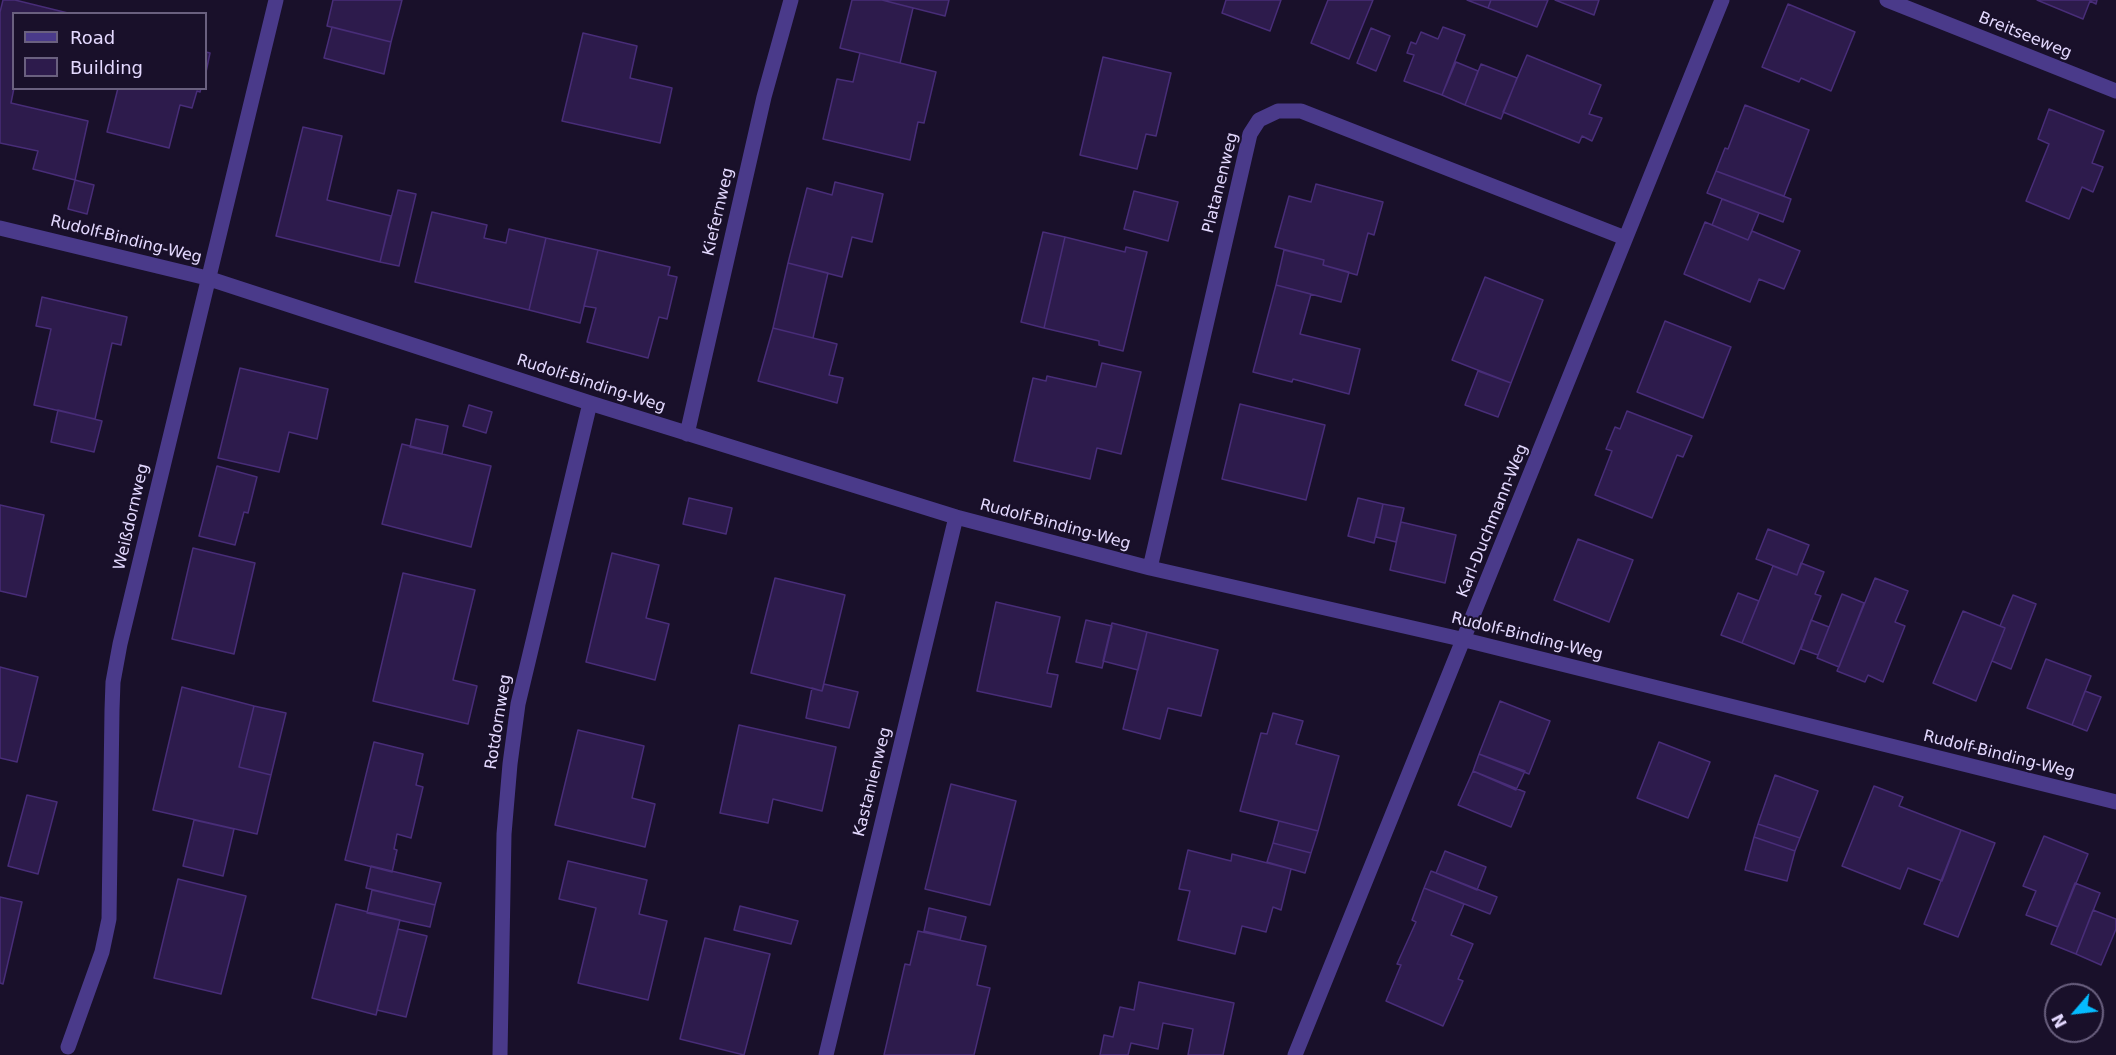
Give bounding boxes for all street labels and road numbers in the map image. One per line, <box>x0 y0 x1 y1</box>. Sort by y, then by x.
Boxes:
street label: Breitseeweg <box>1976 9 2074 63</box>
street label: Platanenweg <box>1199 131 1243 235</box>
street label: Kiefernweg <box>700 166 738 258</box>
street label: Rudolf-Binding-Weg <box>48 212 204 268</box>
street label: Rudolf-Binding-Weg <box>514 351 668 417</box>
street label: Karl-Duchmann-Weg <box>1453 441 1533 601</box>
street label: Weißdornweg <box>110 462 154 572</box>
street label: Rudolf-Binding-Weg <box>977 496 1133 554</box>
street label: Rudolf-Binding-Weg <box>1449 609 1605 665</box>
street label: Rotdornweg <box>482 673 516 771</box>
street label: Kastanienweg <box>850 725 896 839</box>
street label: Rudolf-Binding-Weg <box>1921 727 2077 783</box>

